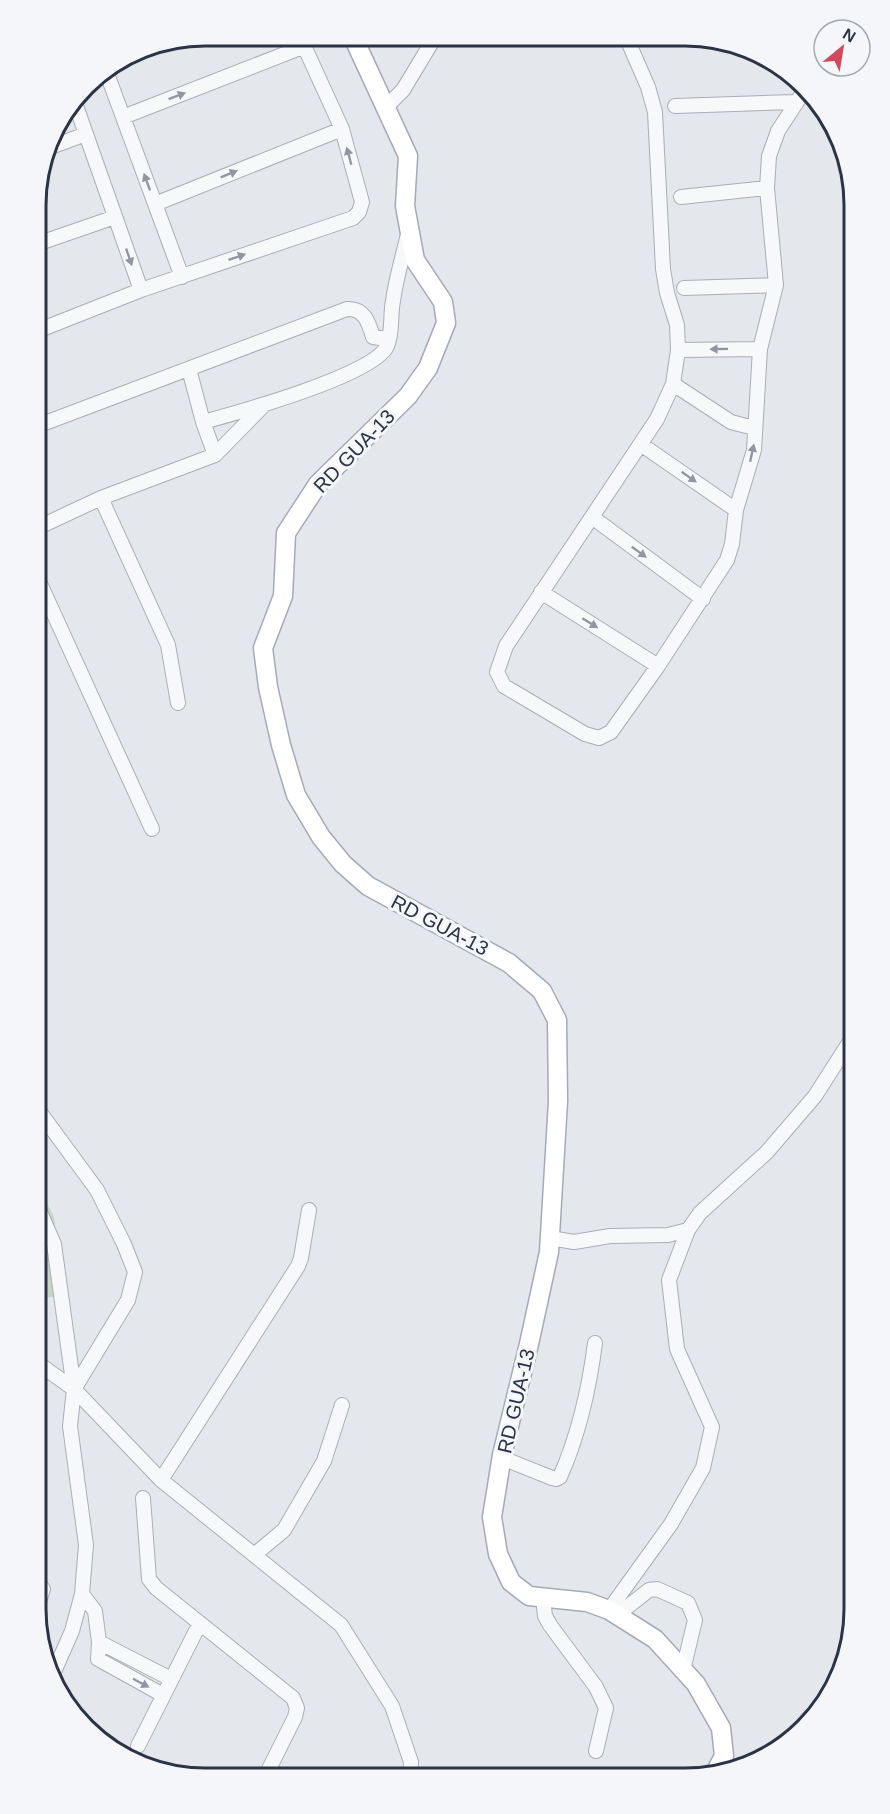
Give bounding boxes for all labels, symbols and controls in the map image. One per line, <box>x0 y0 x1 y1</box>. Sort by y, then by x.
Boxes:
north arrow <box>812 18 872 78</box>
text: N <box>840 25 859 46</box>
one-way arrow <box>169 91 187 101</box>
one-way arrow <box>344 147 353 165</box>
one-way arrow <box>220 169 238 178</box>
one-way arrow <box>142 173 151 191</box>
one-way arrow <box>125 248 135 266</box>
one-way arrow <box>228 252 246 262</box>
one-way arrow <box>709 344 728 354</box>
street label: RD GUA-13 <box>309 405 399 497</box>
one-way arrow <box>747 444 757 463</box>
one-way arrow <box>680 471 696 483</box>
one-way arrow <box>631 546 647 558</box>
one-way arrow <box>582 617 598 628</box>
street label: RD GUA-13 <box>388 890 492 960</box>
street label: RD GUA-13 <box>493 1347 539 1455</box>
one-way arrow <box>133 1678 150 1688</box>

